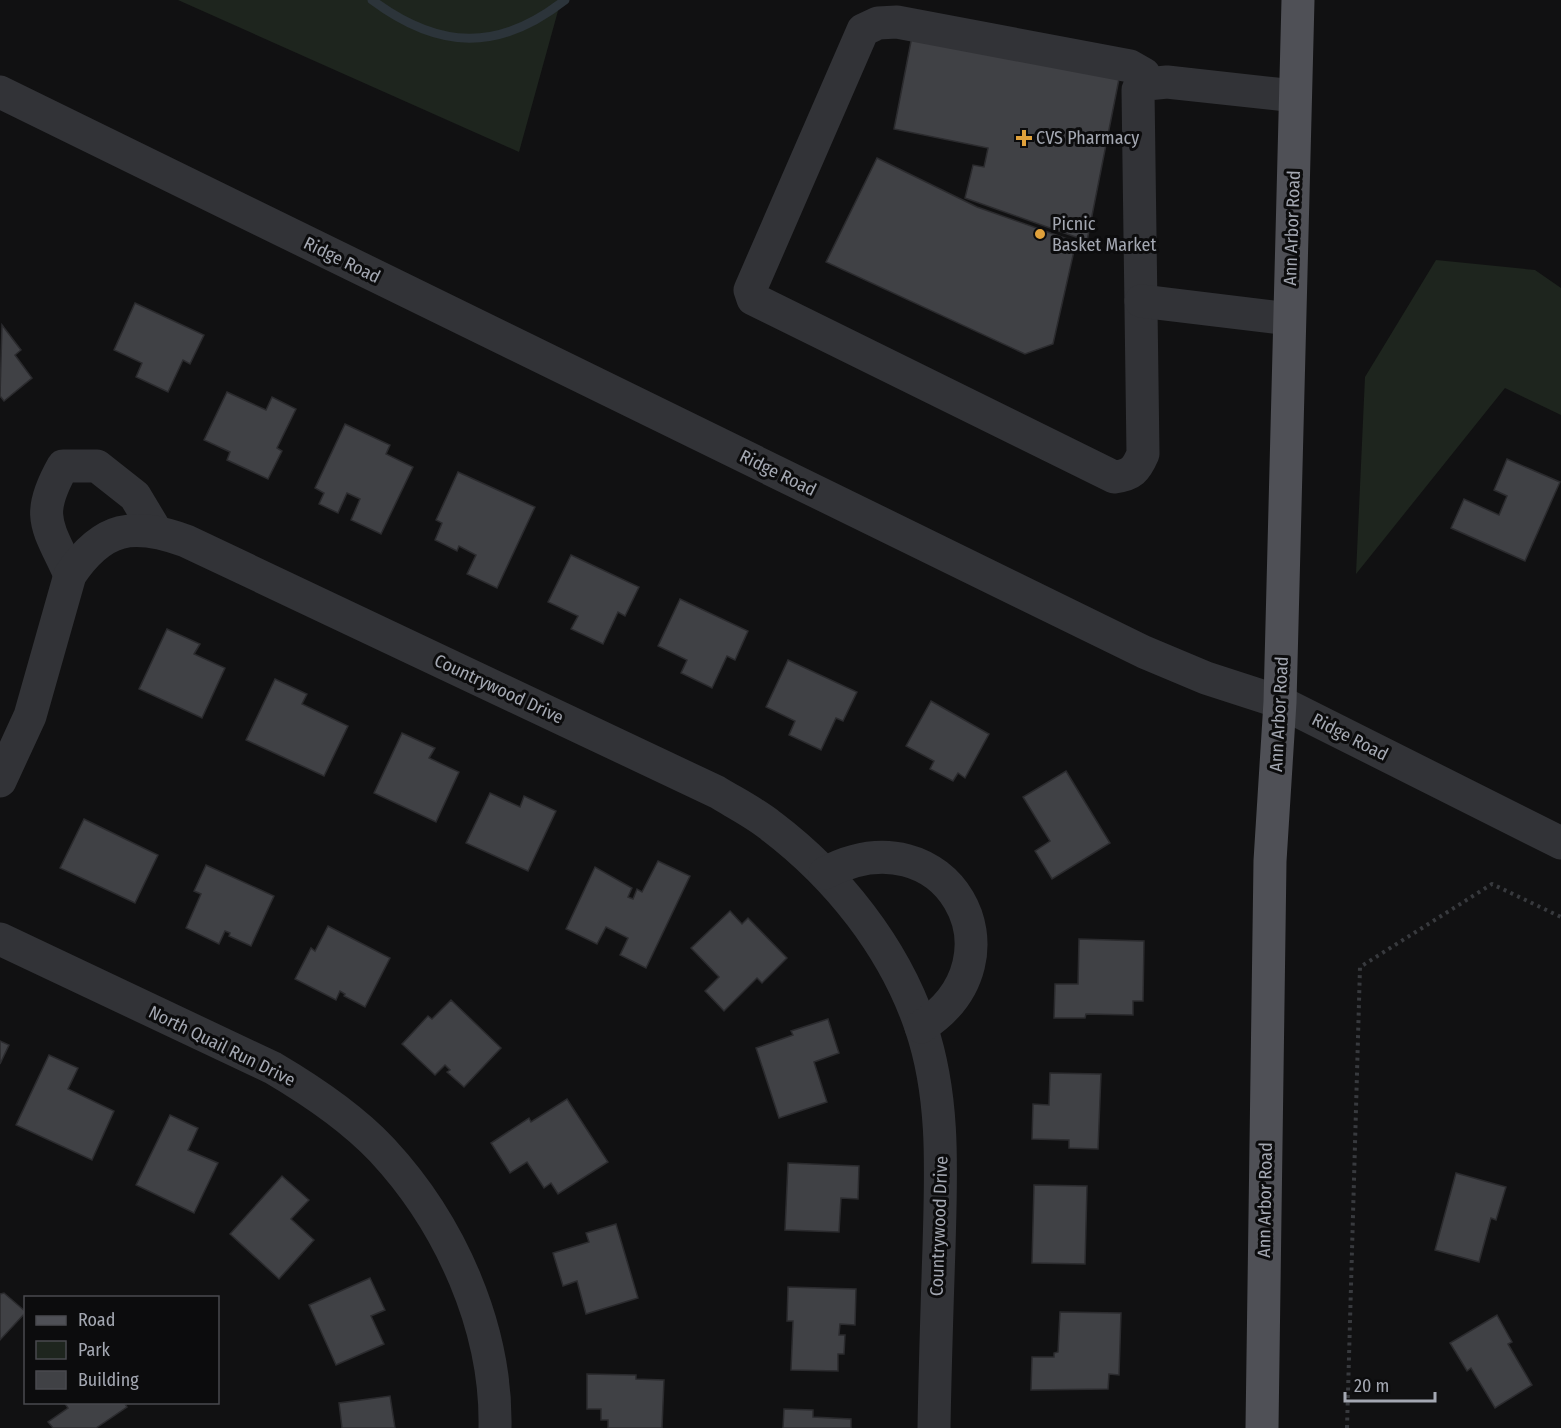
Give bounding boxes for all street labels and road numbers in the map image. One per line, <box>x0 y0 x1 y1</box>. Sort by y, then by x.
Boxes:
street label: Ann Arbor Road <box>1279 170 1305 286</box>
street label: Ridge Road <box>300 232 384 288</box>
street label: Ridge Road <box>736 445 820 501</box>
street label: Countrywood Drive <box>431 649 567 729</box>
street label: Ann Arbor Road <box>1265 656 1293 772</box>
street label: Ridge Road <box>1308 708 1392 766</box>
street label: North Quail Run Drive <box>145 1001 299 1091</box>
street label: Ann Arbor Road <box>1253 1142 1277 1258</box>
street label: Countrywood Drive <box>926 1156 952 1296</box>

